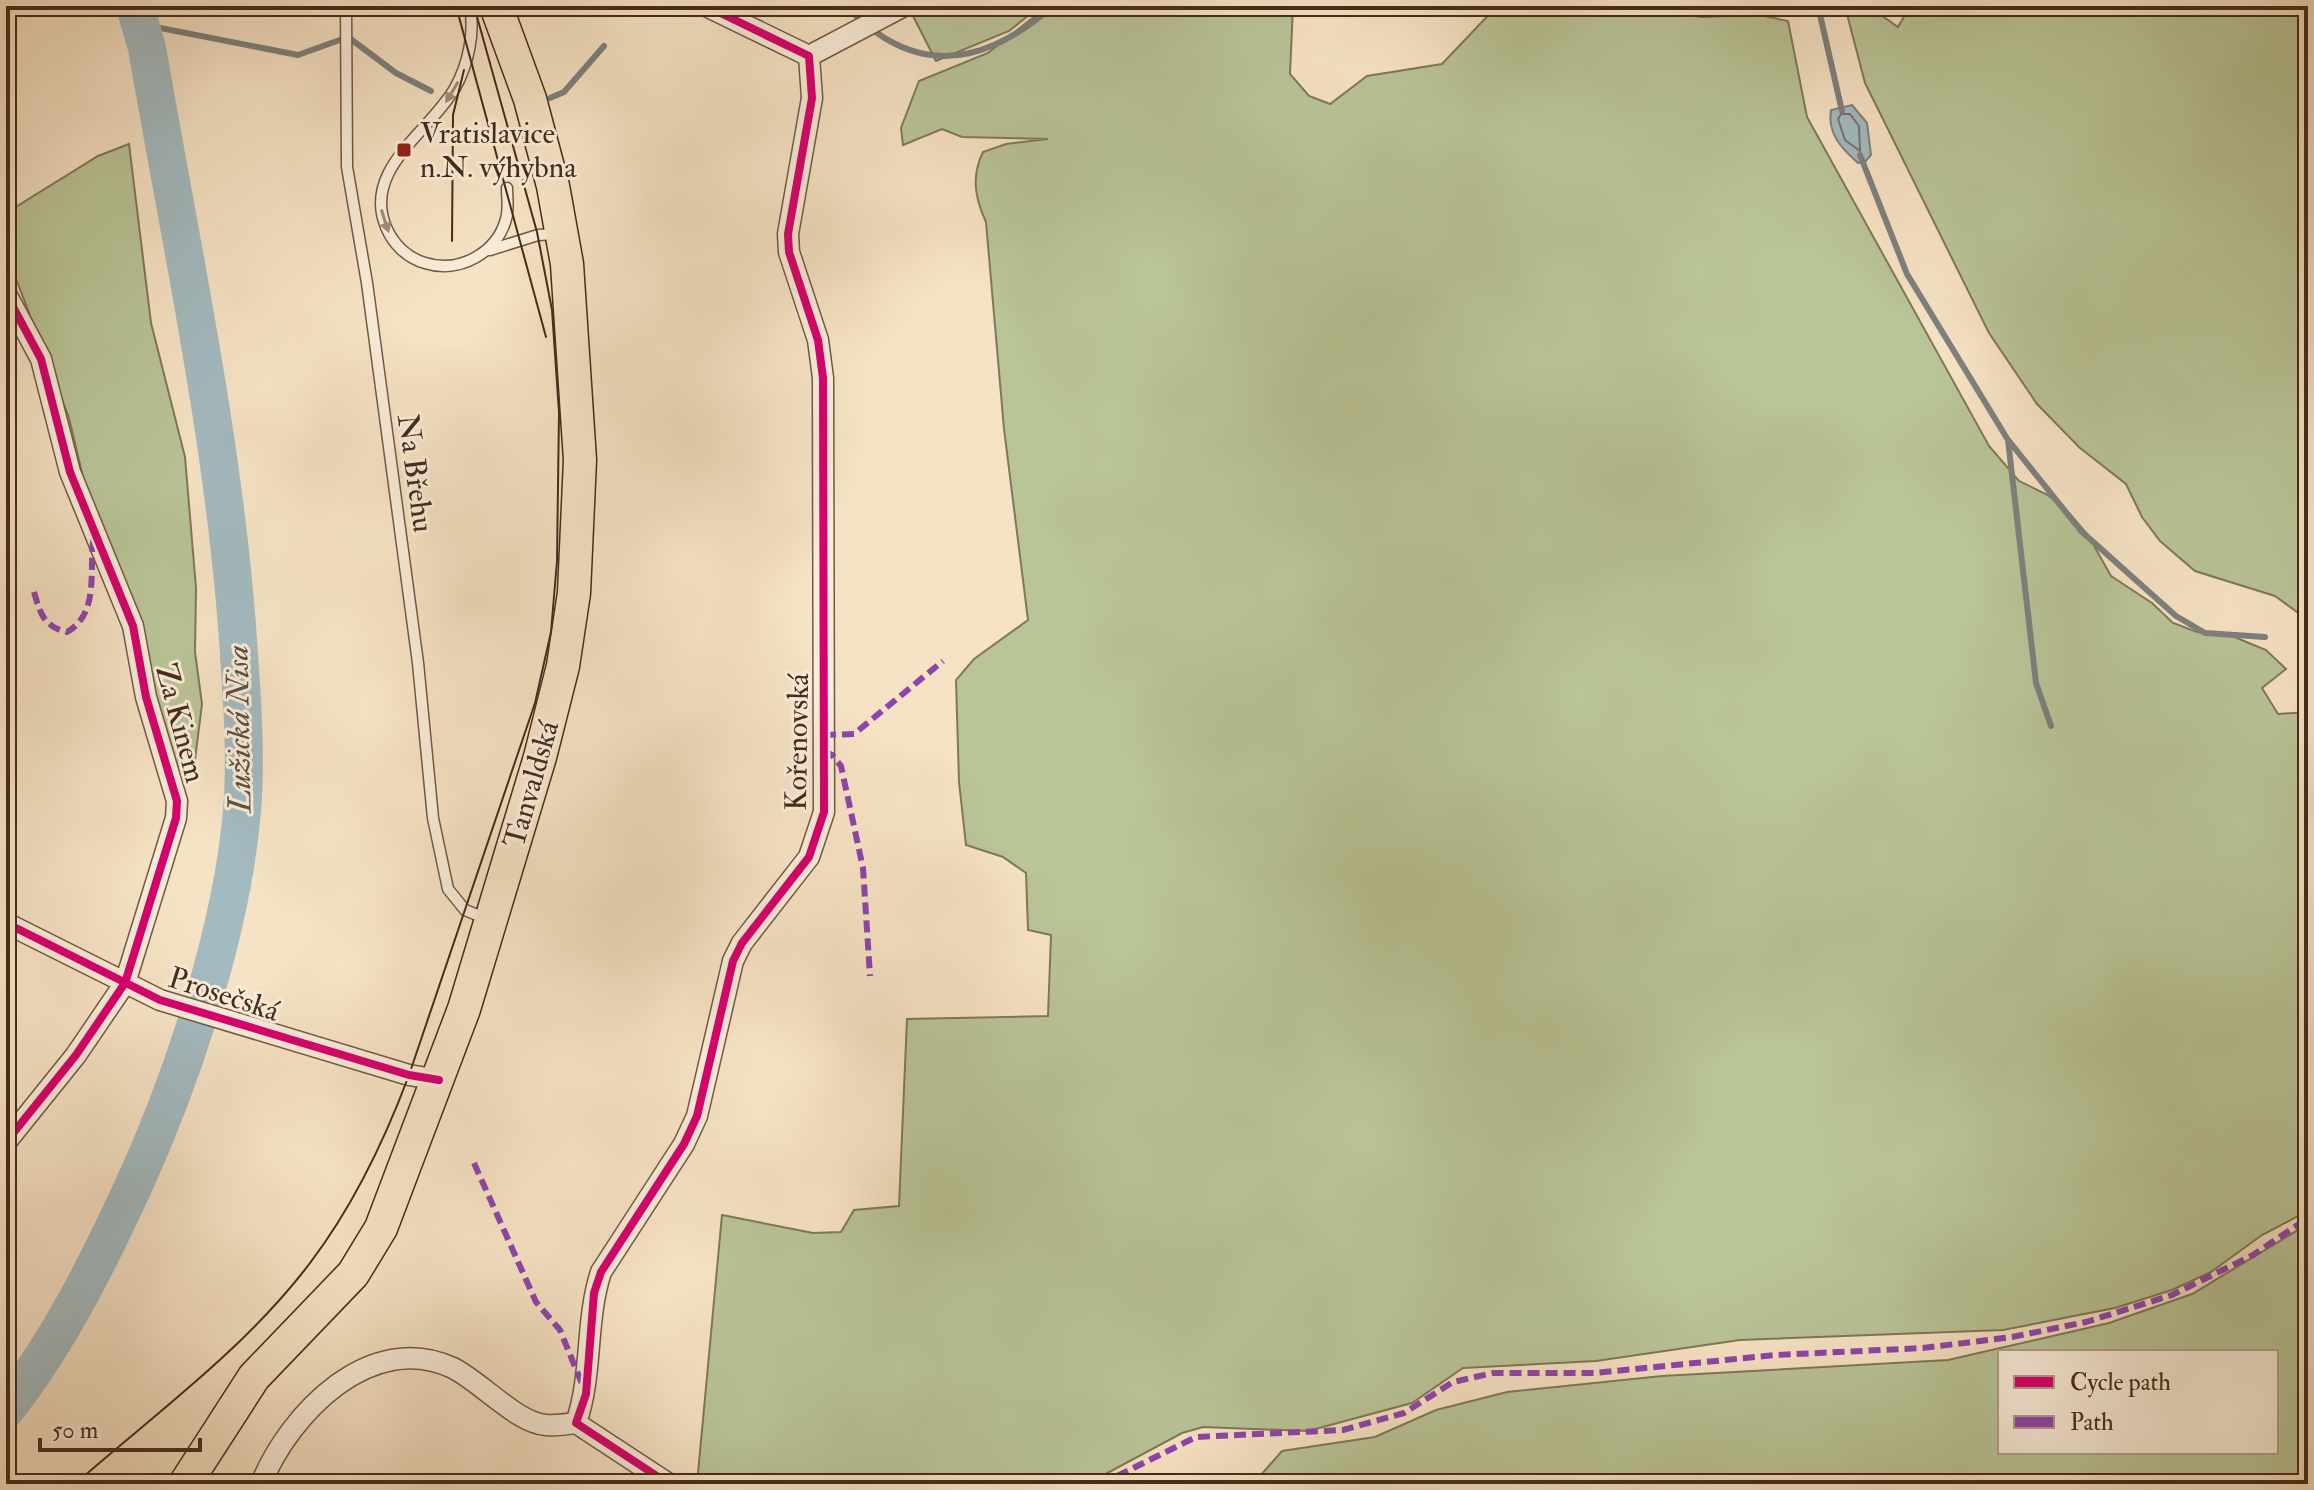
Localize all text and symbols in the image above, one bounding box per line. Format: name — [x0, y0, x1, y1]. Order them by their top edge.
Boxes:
one-way arrow — [445, 81, 459, 103]
place label: Vratislavice n.N. výhybna — [420, 115, 577, 186]
marker: Vratislavice n.N. výhybna — [395, 141, 413, 159]
one-way arrow — [379, 209, 392, 233]
street label: Na Břehu — [389, 412, 442, 535]
water label: Lužická Nisa — [218, 645, 260, 815]
street label: Za Kinem — [147, 660, 214, 787]
street label: Kořenovská — [778, 672, 817, 811]
street label: Tanvaldská — [496, 716, 567, 852]
street label: Prosečská — [164, 959, 285, 1030]
legend — [1998, 1350, 2278, 1454]
text: Cycle path — [2070, 1367, 2171, 1398]
scale bar — [40, 1402, 200, 1452]
text: Path — [2070, 1407, 2114, 1438]
text: 50 m — [52, 1415, 99, 1446]

